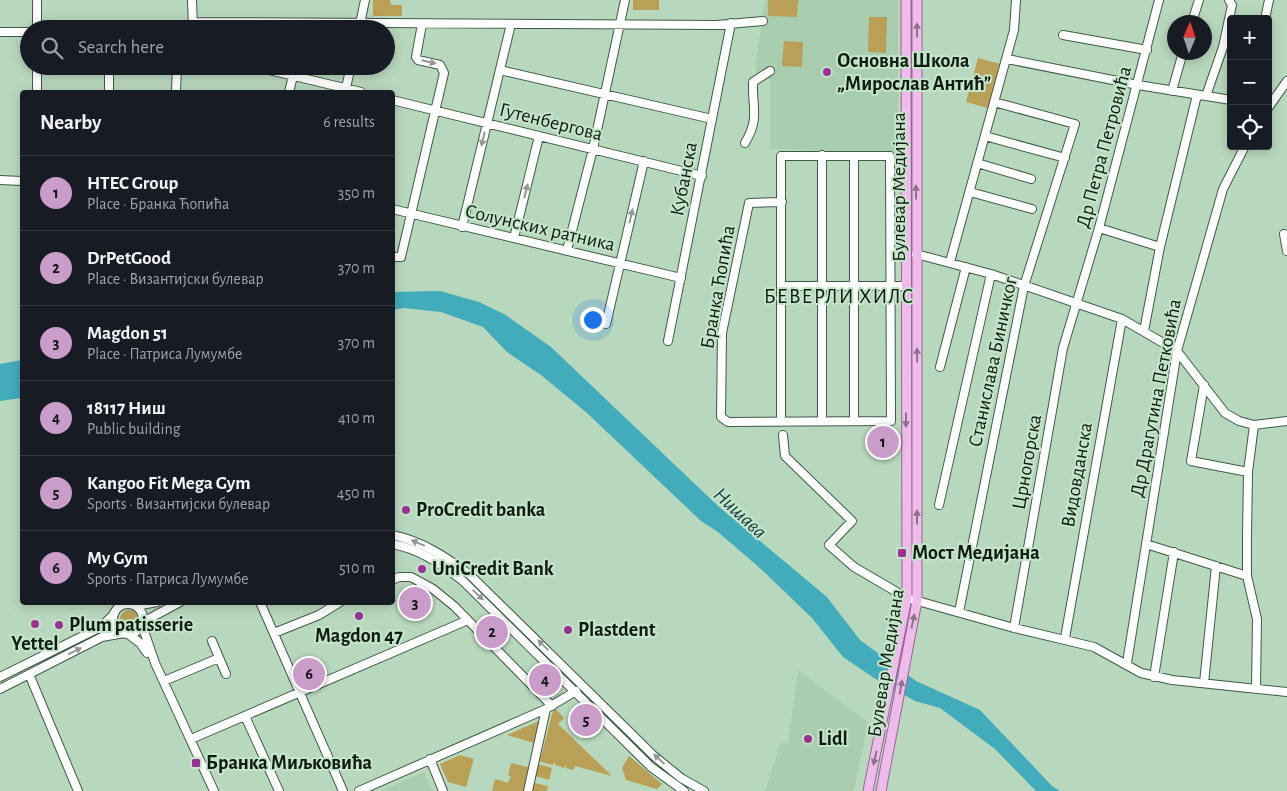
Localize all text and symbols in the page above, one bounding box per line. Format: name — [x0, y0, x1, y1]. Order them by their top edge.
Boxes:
north arrow — [1167, 15, 1212, 60]
map controls — [1227, 15, 1272, 150]
button: + — [1227, 15, 1272, 60]
search box — [20, 20, 395, 75]
one-way arrow — [913, 22, 921, 38]
icon: search — [38, 34, 66, 62]
text: Search here — [78, 38, 164, 57]
place label: Основна Школа „Мирослав Антић” — [837, 51, 991, 94]
one-way arrow — [421, 58, 437, 66]
button: − — [1227, 60, 1272, 105]
street label: Др Петра Петровића — [1073, 64, 1135, 230]
marker: Основна Школа „Мирослав Антић” — [821, 66, 833, 78]
street label: Гутенбергова — [497, 100, 605, 144]
button: locate — [1227, 105, 1272, 150]
text: Nearby — [40, 112, 101, 133]
street label: Булевар Медијана — [889, 112, 909, 262]
text: 6 results — [323, 114, 375, 130]
one-way arrow — [479, 132, 487, 147]
street label: Кубанска — [667, 140, 701, 218]
text: HTEC Group — [87, 174, 178, 193]
one-way arrow — [522, 184, 530, 199]
one-way arrow — [912, 184, 920, 200]
text: 1 — [53, 185, 59, 201]
text: 350 m — [338, 185, 375, 201]
text: Place · Бранка Ћопића — [87, 196, 229, 212]
street label: Солунских ратника — [463, 201, 617, 255]
one-way arrow — [627, 208, 635, 223]
street label: Бранка Ћопића — [697, 224, 739, 350]
text: DrPetGood — [87, 249, 171, 268]
text: 2 — [52, 260, 60, 276]
text: 370 m — [338, 260, 375, 276]
text: Place · Византијски булевар — [87, 271, 264, 287]
street label: Станислава Биничког — [965, 275, 1021, 449]
district label: БЕВЕРЛИ ХИЛС — [764, 286, 914, 307]
street label: Др Драгутина Петковића — [1127, 297, 1185, 499]
your location — [580, 307, 606, 333]
text: Magdon 51 — [87, 324, 168, 343]
text: 3 — [53, 335, 59, 351]
text: 370 m — [338, 335, 375, 351]
text: Place · Патриса Лумумбе — [87, 346, 242, 362]
one-way arrow — [913, 347, 921, 363]
text: 18117 Ниш — [87, 399, 166, 418]
text: 4 — [52, 410, 60, 426]
text: 410 m — [338, 410, 375, 426]
one-way arrow — [902, 412, 910, 428]
street label: Црногорска — [1009, 413, 1045, 511]
text: Public building — [87, 421, 181, 437]
street label: Видовданска — [1058, 421, 1096, 529]
pin: 1 — [867, 423, 899, 461]
text: Kangoo Fit Mega Gym — [87, 474, 251, 493]
water label: Нишава — [709, 483, 771, 543]
text: 5 — [53, 485, 59, 501]
text: 450 m — [337, 485, 375, 501]
text: Sports · Византијски булевар — [87, 496, 270, 512]
place label: ProCredit banka — [416, 500, 546, 520]
marker: ProCredit banka — [400, 504, 412, 516]
one-way arrow — [913, 509, 921, 525]
one-way arrow — [410, 539, 425, 547]
place label: Мост Медијана — [912, 543, 1040, 563]
marker: Мост Медијана — [896, 547, 908, 559]
text: My Gym — [87, 549, 148, 568]
place label: UniCredit Bank — [432, 559, 554, 579]
text: 6 — [52, 560, 60, 576]
text: 510 m — [339, 560, 375, 576]
marker: UniCredit Bank — [416, 563, 428, 575]
text: Sports · Патриса Лумумбе — [87, 571, 249, 587]
pin: 3 — [399, 584, 431, 622]
street label: Булевар Медијана — [864, 587, 908, 739]
one-way arrow — [472, 589, 484, 601]
marker: Magdon 47 — [353, 610, 365, 622]
pin: 2 — [476, 613, 508, 651]
one-way arrow — [909, 613, 917, 628]
place label: Plum patisserie — [69, 615, 193, 635]
marker: Yettel — [29, 618, 41, 630]
marker: Plum patisserie — [53, 619, 65, 631]
place label: Plastdent — [578, 620, 656, 640]
marker: Plastdent — [562, 624, 574, 636]
place label: Magdon 47 — [315, 626, 403, 646]
place label: Yettel — [11, 634, 59, 654]
one-way arrow — [537, 639, 549, 651]
one-way arrow — [68, 647, 82, 655]
pin: 6 — [293, 655, 325, 693]
pin: 4 — [529, 661, 561, 699]
one-way arrow — [897, 679, 905, 695]
pin: 5 — [570, 701, 602, 739]
place label: Lidl — [818, 729, 848, 749]
marker: Lidl — [802, 733, 814, 745]
one-way arrow — [871, 751, 879, 766]
place label: Бранка Миљковића — [206, 753, 373, 773]
one-way arrow — [653, 753, 665, 765]
marker: Бранка Миљковића — [190, 757, 202, 769]

